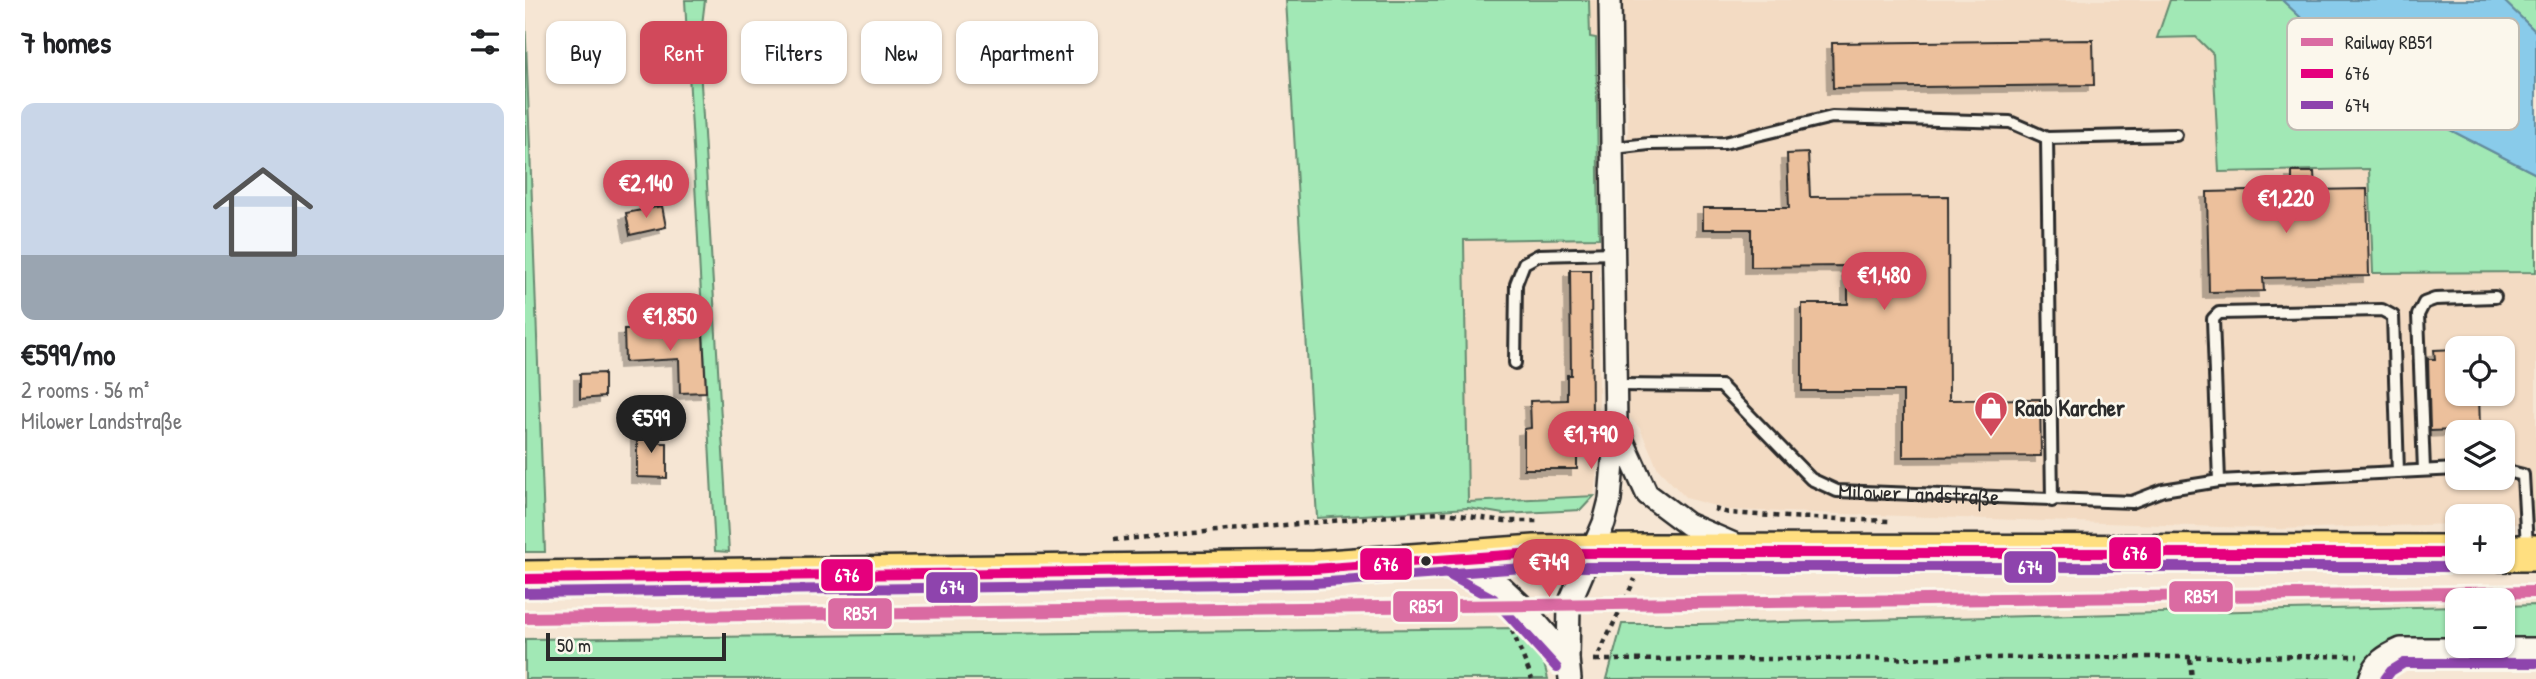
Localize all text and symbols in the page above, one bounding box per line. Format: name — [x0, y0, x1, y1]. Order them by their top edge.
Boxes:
legend — [2287, 18, 2519, 130]
chip: Buy — [546, 21, 626, 84]
chip: Rent — [640, 21, 727, 84]
chip: Filters — [741, 21, 847, 84]
chip: New — [861, 21, 942, 84]
chip: Apartment — [956, 21, 1098, 84]
text: 7 homes — [21, 22, 111, 62]
icon: filters — [466, 23, 504, 61]
text: Railway RB51 — [2345, 29, 2432, 55]
text: 676 — [2345, 60, 2370, 86]
text: 674 — [2345, 92, 2369, 118]
icon: home — [200, 149, 326, 275]
pin: €2,140 — [589, 160, 703, 220]
text: €2,140 — [619, 167, 673, 198]
pin: €1,220 — [2229, 176, 2343, 235]
text: €1,220 — [2258, 182, 2314, 213]
pin: €1,480 — [1827, 252, 1941, 312]
text: €1,480 — [1858, 259, 1910, 290]
pin: €1,850 — [613, 294, 727, 353]
text: €1,850 — [643, 300, 697, 331]
text: €599/mo — [21, 334, 115, 374]
map controls — [2445, 336, 2515, 658]
button: locate — [2445, 336, 2515, 406]
text: 2 rooms · 56 m² — [21, 374, 149, 405]
shop icon: Raab Karcher — [1972, 389, 2010, 438]
place label: Raab Karcher — [2015, 392, 2125, 423]
pin: €599 — [610, 396, 692, 455]
text: €599 — [632, 402, 670, 433]
text: Milower Landstraße — [21, 405, 182, 436]
pin: €1,790 — [1534, 412, 1648, 471]
text: €1,790 — [1564, 418, 1618, 449]
button: layers — [2445, 420, 2515, 490]
street label: Milower Landstraße — [1838, 475, 2000, 512]
button: + — [2445, 504, 2515, 574]
line badge: 676 — [2108, 536, 2162, 570]
pin: €749 — [1508, 540, 1590, 599]
text: 676 — [2123, 540, 2148, 566]
text: €749 — [1529, 546, 1569, 577]
line badge: 676 — [1359, 547, 1413, 581]
line badge: 674 — [2003, 550, 2057, 584]
text: 676 — [1374, 551, 1399, 577]
unlabelled marker — [1419, 554, 1433, 568]
text: 674 — [2018, 554, 2042, 580]
line badge: 676 — [820, 558, 874, 592]
text: 676 — [835, 562, 860, 588]
line badge: 674 — [925, 571, 979, 604]
text: 674 — [940, 574, 964, 600]
line badge: RB51 — [2168, 580, 2234, 613]
text: RB51 — [2184, 583, 2218, 609]
button: − — [2445, 588, 2515, 658]
line badge: RB51 — [1392, 590, 1459, 623]
text: RB51 — [1409, 593, 1443, 619]
line badge: RB51 — [827, 597, 893, 630]
text: RB51 — [843, 600, 877, 626]
scale bar — [546, 630, 726, 662]
text: 50 m — [557, 632, 591, 658]

